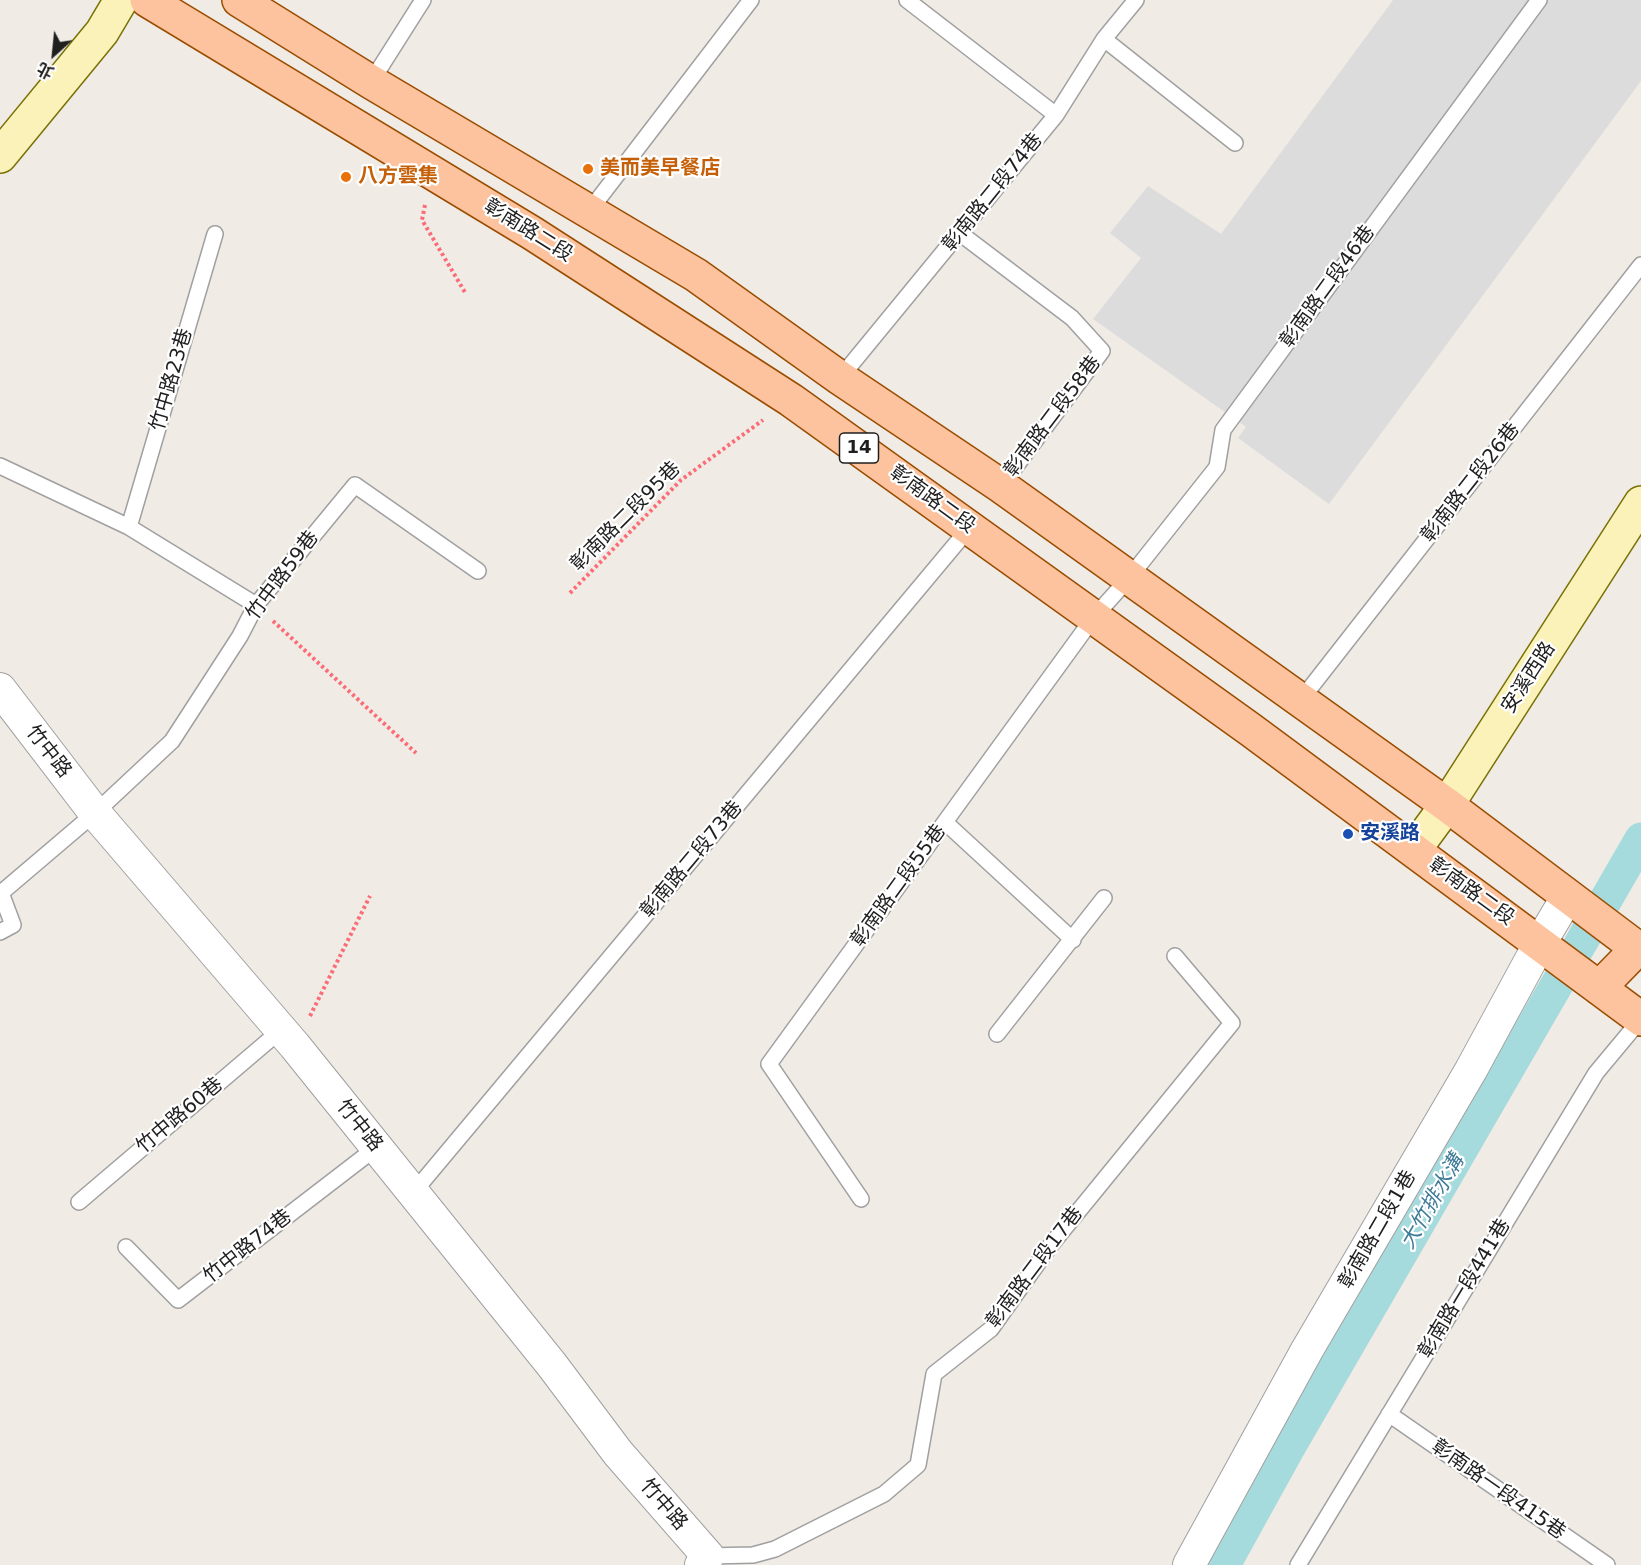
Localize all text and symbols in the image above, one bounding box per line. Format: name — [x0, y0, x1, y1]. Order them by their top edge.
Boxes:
north arrow — [24, 24, 84, 84]
text: 北 — [34, 58, 57, 83]
street label: 彰南路二段74巷 — [938, 129, 1048, 257]
place label: 美而美早餐店 — [600, 157, 720, 181]
marker: 美而美早餐店 — [581, 162, 595, 176]
place label: 八方雲集 — [358, 165, 438, 189]
marker: 八方雲集 — [339, 170, 353, 184]
street label: 彰南路二段 — [479, 194, 577, 268]
street label: 彰南路二段46巷 — [1276, 221, 1380, 353]
street label: 竹中路23巷 — [146, 326, 198, 434]
street label: 彰南路二段58巷 — [1000, 352, 1106, 482]
street label: 彰南路二段26巷 — [1417, 418, 1525, 548]
road number: 14 — [840, 433, 878, 463]
street label: 彰南路二段95巷 — [566, 457, 686, 577]
street label: 彰南路二段 — [884, 461, 980, 539]
street label: 竹中路59巷 — [242, 527, 324, 625]
street label: 安溪西路 — [1497, 638, 1561, 718]
street label: 竹中路 — [20, 721, 76, 783]
street label: 彰南路二段73巷 — [636, 797, 748, 923]
street label: 彰南路二段55巷 — [847, 820, 951, 952]
place label: 安溪路 — [1360, 822, 1420, 846]
marker: 安溪路 — [1341, 827, 1355, 841]
street label: 彰南路二段 — [1423, 853, 1519, 931]
street label: 竹中路60巷 — [132, 1073, 228, 1159]
street label: 竹中路 — [331, 1095, 387, 1157]
water label: 大竹排水溝 — [1396, 1150, 1470, 1254]
street label: 彰南路二段1巷 — [1334, 1167, 1422, 1293]
street label: 彰南路二段17巷 — [982, 1203, 1088, 1333]
street label: 竹中路74巷 — [199, 1205, 297, 1289]
street label: 彰南路一段441巷 — [1414, 1215, 1516, 1363]
street label: 彰南路一段415巷 — [1426, 1435, 1570, 1545]
street label: 竹中路 — [634, 1474, 692, 1536]

